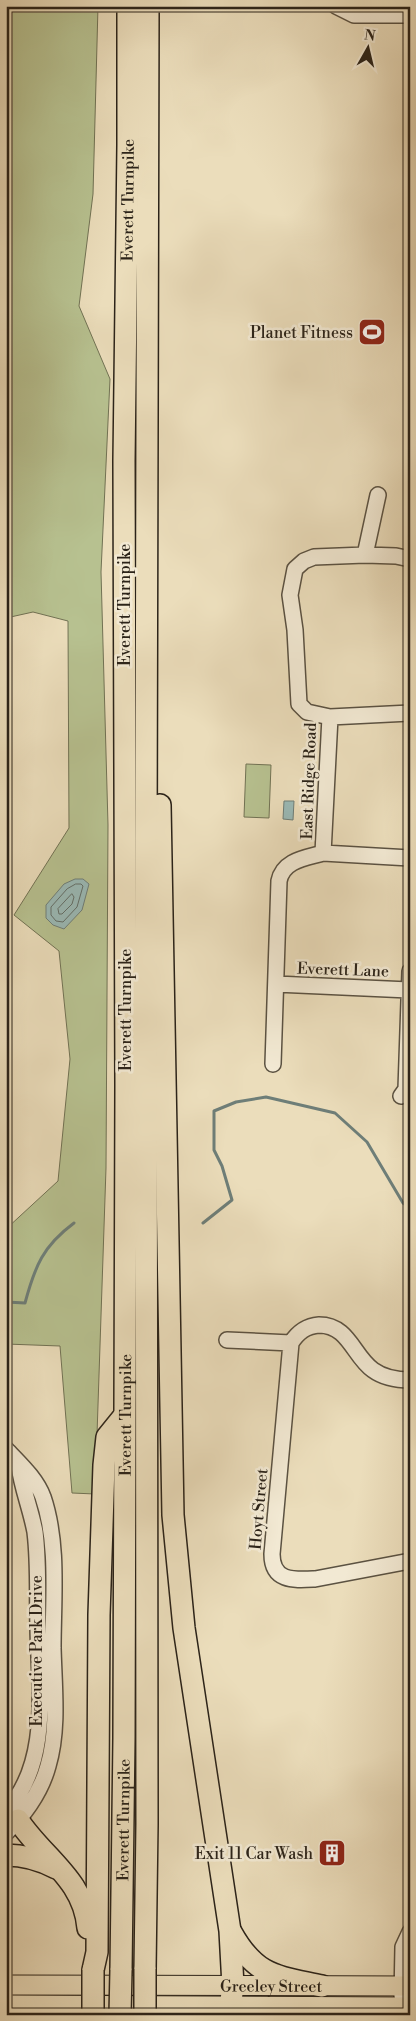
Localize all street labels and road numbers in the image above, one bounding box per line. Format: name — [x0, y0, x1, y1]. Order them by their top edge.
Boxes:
street label: Everett Turnpike — [118, 139, 139, 261]
street label: Everett Turnpike — [115, 544, 135, 666]
street label: East Ridge Road — [297, 722, 321, 840]
street label: Everett Turnpike — [116, 949, 136, 1071]
street label: Everett Lane — [297, 958, 389, 982]
street label: Everett Turnpike — [116, 1354, 136, 1476]
street label: Hoyt Street — [245, 1467, 273, 1551]
street label: Executive Park Drive — [27, 1575, 47, 1727]
street label: Everett Turnpike — [113, 1759, 135, 1881]
street label: Greeley Street — [220, 1977, 322, 1997]

